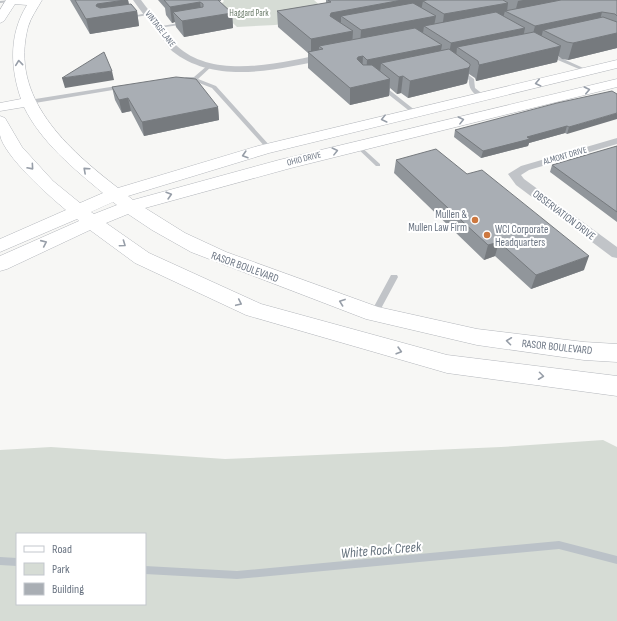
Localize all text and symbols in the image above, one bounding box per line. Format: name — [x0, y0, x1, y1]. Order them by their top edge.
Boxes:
park label: Haggard Park — [229, 8, 269, 19]
street label: VINTAGE LANE — [143, 9, 178, 49]
one-way arrow — [15, 60, 24, 66]
one-way arrow — [535, 78, 542, 87]
one-way arrow — [584, 86, 591, 94]
one-way arrow — [381, 115, 388, 123]
one-way arrow — [458, 117, 464, 125]
street label: ALMONT DRIVE — [541, 144, 588, 168]
one-way arrow — [332, 148, 338, 156]
street label: OHIO DRIVE — [286, 149, 323, 169]
one-way arrow — [242, 150, 249, 159]
one-way arrow — [27, 162, 34, 170]
one-way arrow — [84, 167, 91, 174]
street label: OBSERVATION DRIVE — [530, 187, 598, 243]
one-way arrow — [165, 191, 172, 200]
place label: Mullen & Mullen Law Firm — [408, 208, 467, 234]
marker: Mullen & Mullen Law Firm — [470, 215, 480, 225]
place label: WCI Corporate Headquarters — [495, 223, 548, 249]
marker: WCI Corporate Headquarters — [482, 230, 492, 240]
one-way arrow — [119, 239, 126, 246]
one-way arrow — [40, 240, 48, 248]
street label: RASOR BOULEVARD — [209, 249, 281, 285]
one-way arrow — [235, 298, 242, 306]
one-way arrow — [338, 298, 345, 307]
one-way arrow — [506, 337, 512, 346]
street label: RASOR BOULEVARD — [521, 337, 593, 357]
one-way arrow — [396, 346, 403, 355]
one-way arrow — [538, 372, 544, 381]
legend — [16, 533, 146, 605]
water label: White Rock Creek — [340, 538, 423, 562]
text: Road — [52, 542, 72, 557]
text: Park — [52, 562, 70, 577]
text: Building — [52, 582, 84, 597]

